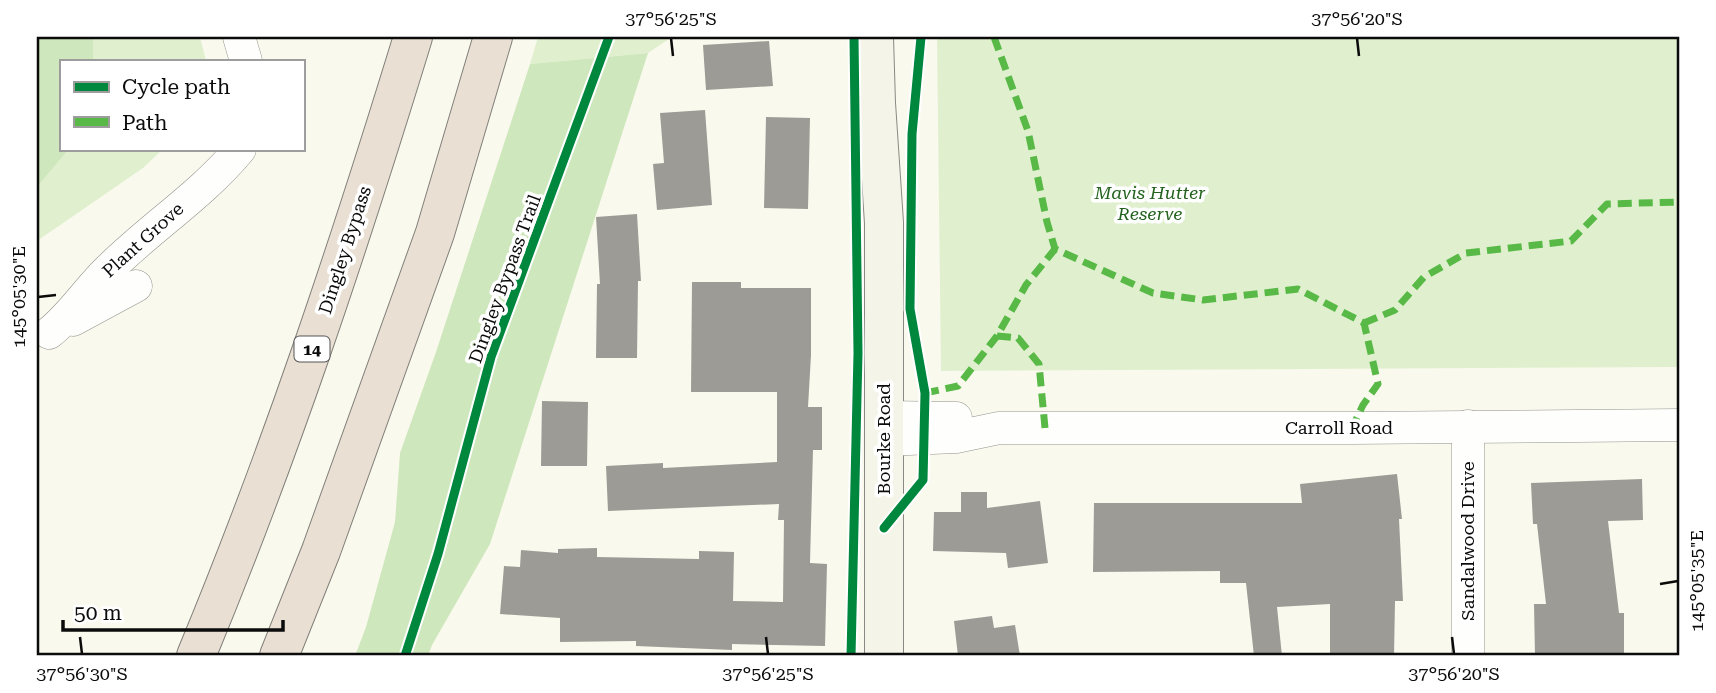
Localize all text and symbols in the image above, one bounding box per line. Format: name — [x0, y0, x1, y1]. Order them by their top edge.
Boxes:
text: 37°56'25"S — [625, 8, 717, 29]
text: 37°56'20"S — [1311, 8, 1403, 29]
legend — [60, 60, 304, 150]
text: Cycle path — [122, 75, 231, 99]
text: Path — [122, 111, 168, 135]
park label: Mavis Hutter Reserve — [1093, 182, 1206, 224]
street label: Dingley Bypass — [314, 183, 375, 316]
street label: Dingley Bypass Trail — [464, 191, 545, 366]
street label: Plant Grove — [98, 198, 188, 281]
text: 145°05'30"E — [8, 246, 29, 348]
road number: 14 — [294, 336, 330, 362]
street label: Bourke Road — [873, 383, 894, 495]
street label: Carroll Road — [1285, 417, 1394, 438]
street label: Sandalwood Drive — [1457, 461, 1478, 621]
text: 145°05'35"E — [1686, 530, 1707, 632]
scale bar — [63, 588, 284, 632]
text: 50 m — [74, 601, 122, 625]
text: 37°56'30"S — [36, 663, 128, 684]
text: 37°56'25"S — [722, 663, 814, 684]
text: 37°56'20"S — [1408, 663, 1500, 684]

